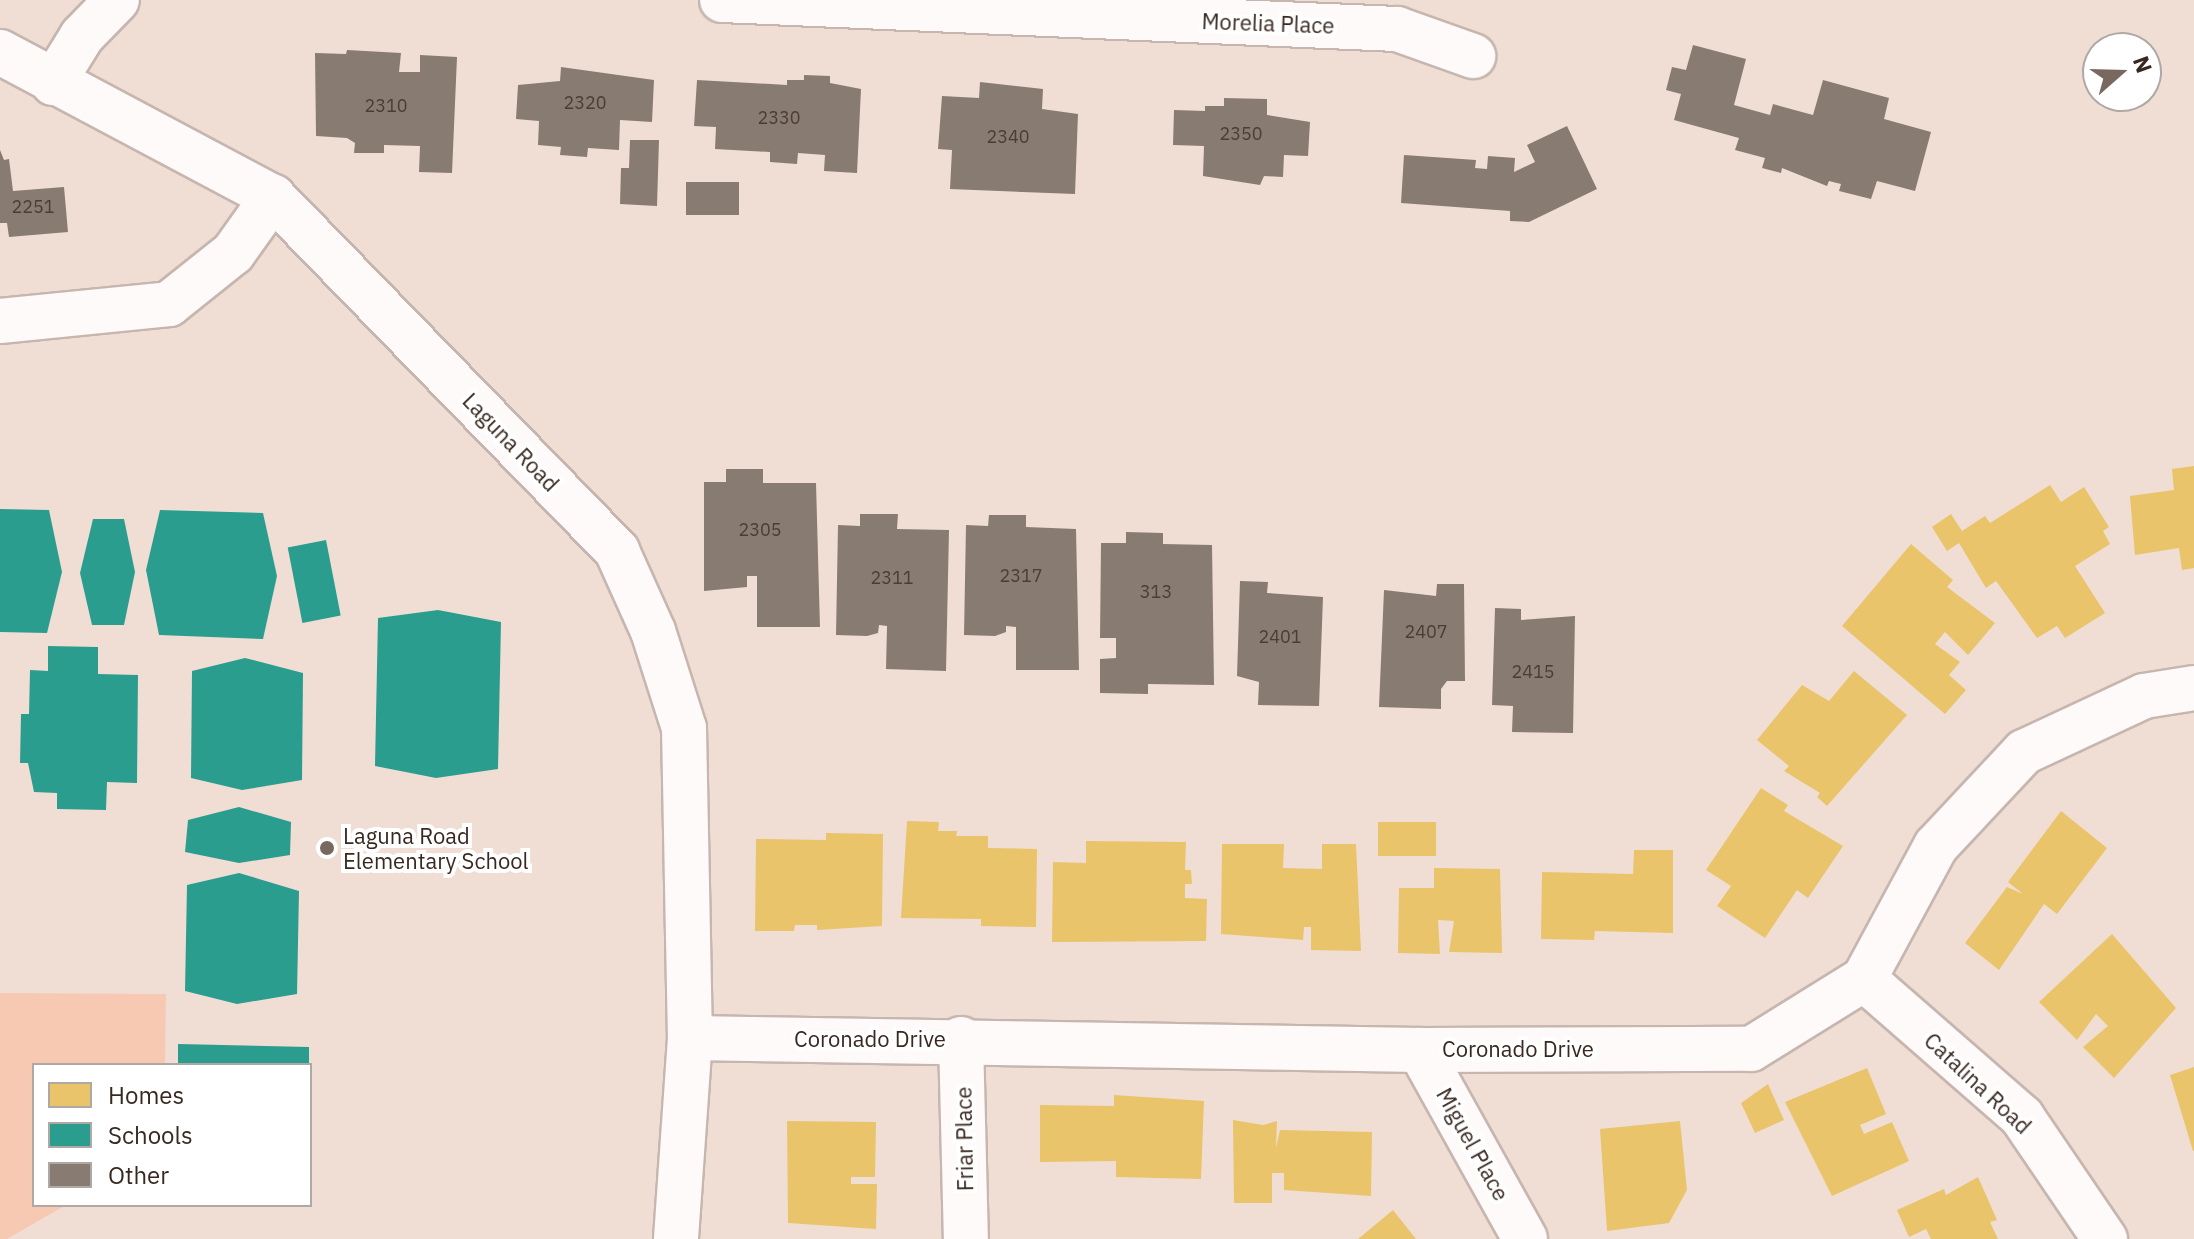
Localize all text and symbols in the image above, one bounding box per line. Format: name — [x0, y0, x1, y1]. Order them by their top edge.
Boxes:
street label: Morelia Place — [1201, 7, 1335, 39]
north arrow — [2082, 32, 2162, 112]
text: N — [2127, 52, 2159, 77]
house number: 2320 — [563, 92, 607, 114]
house number: 2310 — [364, 95, 408, 117]
house number: 2330 — [757, 107, 801, 129]
house number: 2350 — [1219, 123, 1263, 145]
house number: 2340 — [986, 126, 1030, 148]
house number: 2251 — [11, 196, 55, 218]
street label: Laguna Road — [457, 387, 565, 497]
house number: 2305 — [738, 519, 782, 541]
house number: 2317 — [999, 565, 1043, 587]
house number: 2311 — [870, 567, 914, 589]
house number: 313 — [1140, 581, 1172, 603]
house number: 2407 — [1404, 621, 1448, 643]
house number: 2401 — [1258, 626, 1302, 648]
house number: 2415 — [1511, 661, 1555, 683]
place label: Laguna Road Elementary School — [343, 822, 529, 874]
marker: Laguna Road Elementary School — [318, 839, 336, 857]
street label: Coronado Drive — [794, 1026, 946, 1052]
street label: Catalina Road — [1919, 1027, 2037, 1139]
street label: Coronado Drive — [1442, 1036, 1594, 1062]
legend — [32, 1063, 312, 1207]
text: Homes — [108, 1079, 184, 1111]
street label: Miguel Place — [1431, 1083, 1515, 1205]
street label: Friar Place — [950, 1087, 978, 1191]
text: Schools — [108, 1119, 193, 1151]
text: Other — [108, 1159, 169, 1191]

